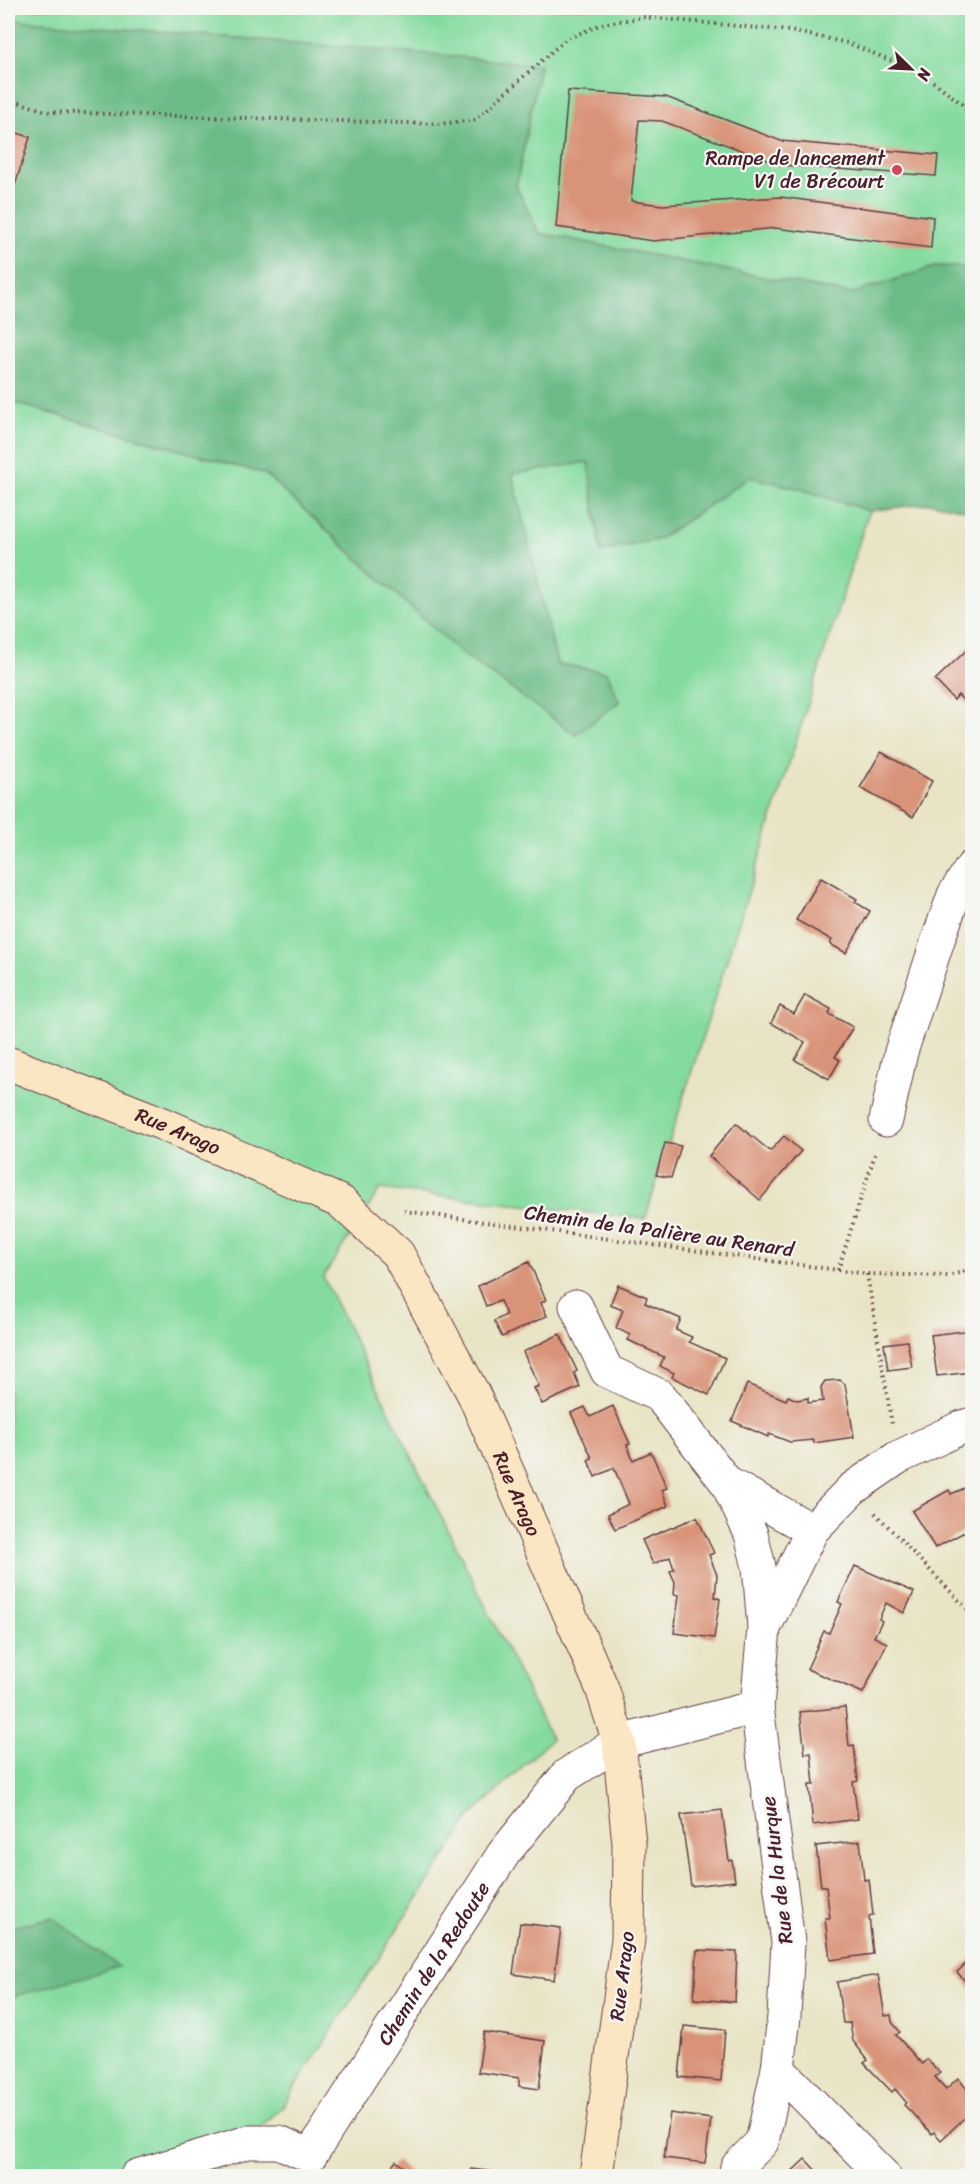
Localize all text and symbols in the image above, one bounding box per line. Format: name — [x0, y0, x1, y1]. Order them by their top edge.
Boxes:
north arrow — [881, 39, 941, 99]
text: N — [908, 63, 940, 87]
place label: Rampe de lancement V1 de Brécourt — [705, 141, 886, 199]
marker: Rampe de lancement V1 de Brécourt — [890, 163, 904, 177]
street label: Rue Arago — [130, 1097, 226, 1165]
street label: Chemin de la Palière au Renard — [522, 1195, 797, 1267]
street label: Rue Arago — [483, 1445, 551, 1542]
street label: Rue de la Hurque — [751, 1794, 803, 1946]
street label: Chemin de la Redoute — [368, 1874, 499, 2052]
street label: Rue Arago — [599, 1929, 645, 2023]

